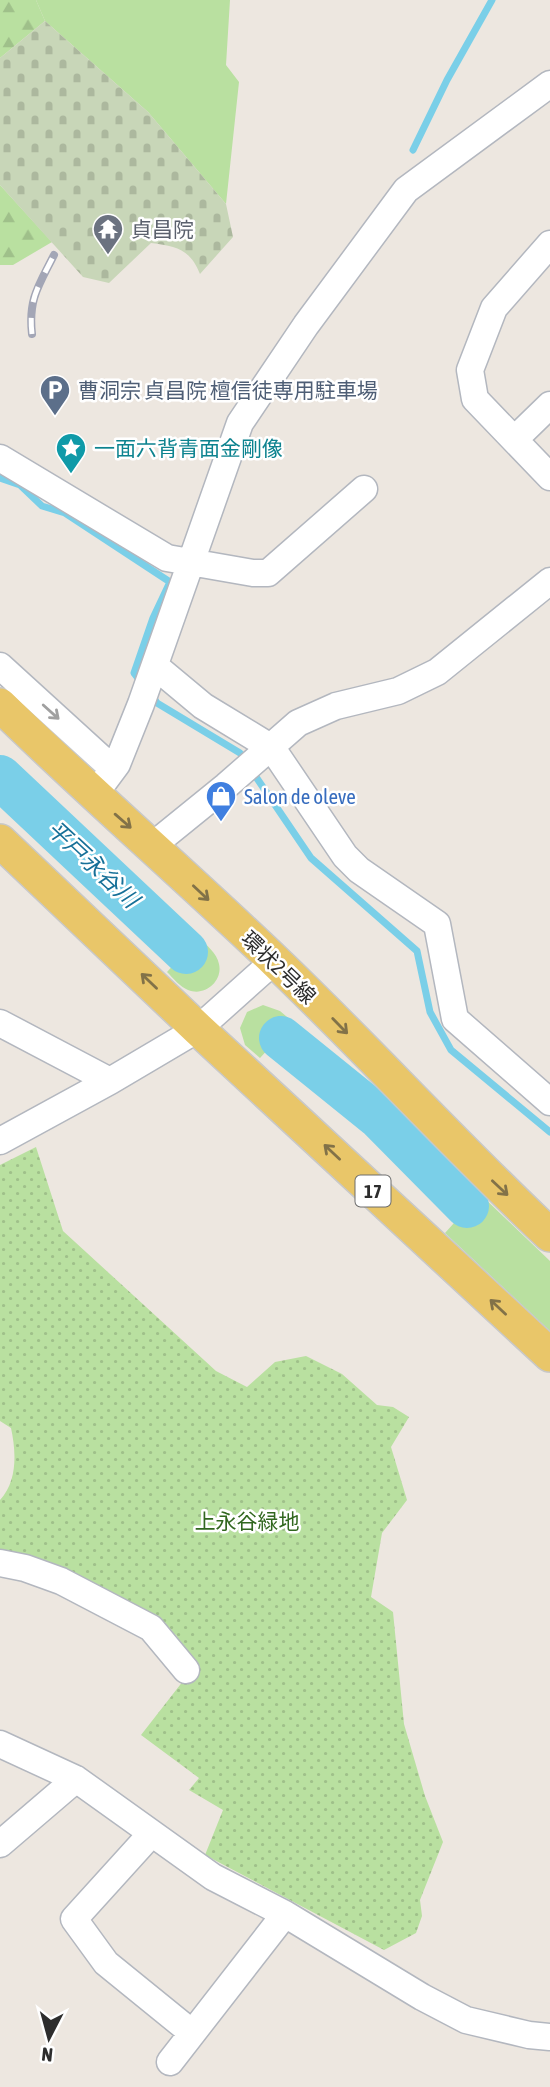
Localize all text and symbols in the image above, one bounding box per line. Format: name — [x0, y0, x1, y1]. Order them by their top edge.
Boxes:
temple icon: 貞昌院 — [91, 212, 125, 256]
place label: 貞昌院 — [131, 217, 194, 241]
parking icon: 曹洞宗 貞昌院 檀信徒専用駐車場 — [38, 373, 72, 417]
place label: 曹洞宗 貞昌院 檀信徒専用駐車場 — [78, 378, 378, 402]
place icon: 一面六背青面金剛像 — [54, 431, 88, 475]
place label: 一面六背青面金剛像 — [94, 436, 283, 460]
one-way arrow — [42, 704, 60, 720]
shop icon: Salon de oleve — [204, 779, 238, 823]
place label: Salon de oleve — [244, 784, 356, 808]
one-way arrow — [113, 813, 131, 829]
water label: 平戸永谷川 — [42, 815, 146, 915]
one-way arrow — [192, 885, 209, 902]
street label: 環状2号線 — [237, 926, 321, 1008]
one-way arrow — [141, 973, 158, 990]
one-way arrow — [332, 1017, 349, 1034]
one-way arrow — [323, 1144, 341, 1160]
road number: 17 — [356, 1176, 390, 1206]
one-way arrow — [491, 1180, 508, 1197]
one-way arrow — [489, 1299, 507, 1315]
park label: 上永谷緑地 — [195, 1509, 300, 1533]
north arrow — [14, 2003, 84, 2073]
text: N — [40, 2043, 54, 2066]

